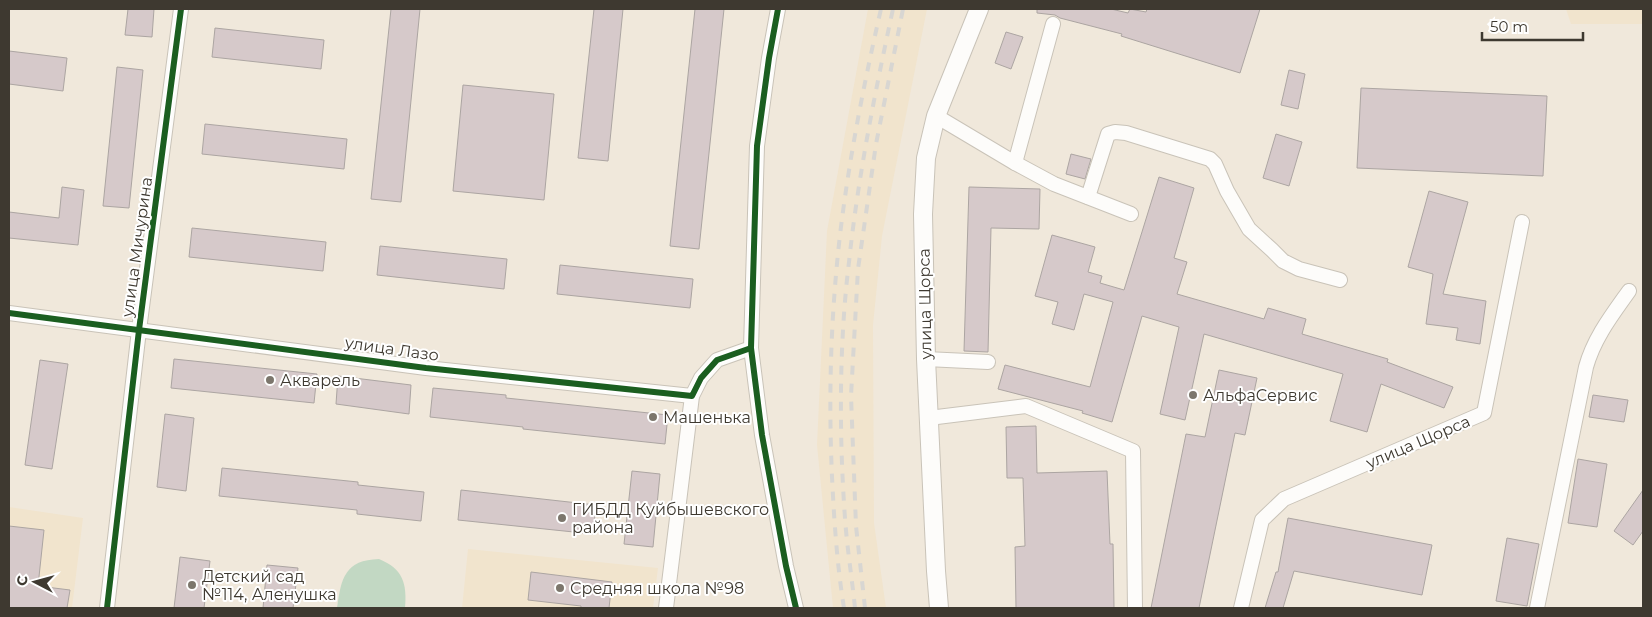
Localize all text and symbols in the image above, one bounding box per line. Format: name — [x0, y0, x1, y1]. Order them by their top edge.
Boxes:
scale bar — [1482, 10, 1583, 42]
text: 50 m — [1490, 17, 1528, 36]
street label: улица Мичурина — [118, 176, 156, 319]
street label: улица Щорса — [915, 248, 935, 361]
street label: улица Лазо — [343, 333, 440, 365]
place label: Акварель — [280, 371, 360, 390]
marker: Акварель — [264, 374, 276, 386]
place label: АльфаСервис — [1203, 386, 1318, 405]
marker: АльфаСервис — [1187, 389, 1199, 401]
place label: Машенька — [663, 408, 751, 427]
marker: Машенька — [647, 411, 659, 423]
street label: улица Щорса — [1362, 412, 1473, 473]
place label: ГИБДД Куйбышевского района — [572, 500, 769, 537]
marker: ГИБДД Куйбышевского района — [556, 512, 568, 524]
north arrow — [10, 557, 60, 607]
place label: Детский сад №114, Аленушка — [202, 567, 337, 604]
text: С — [13, 575, 32, 587]
marker: Детский сад №114, Аленушка — [186, 579, 198, 591]
place label: Средняя школа №98 — [570, 579, 744, 598]
marker: Средняя школа №98 — [554, 582, 566, 594]

